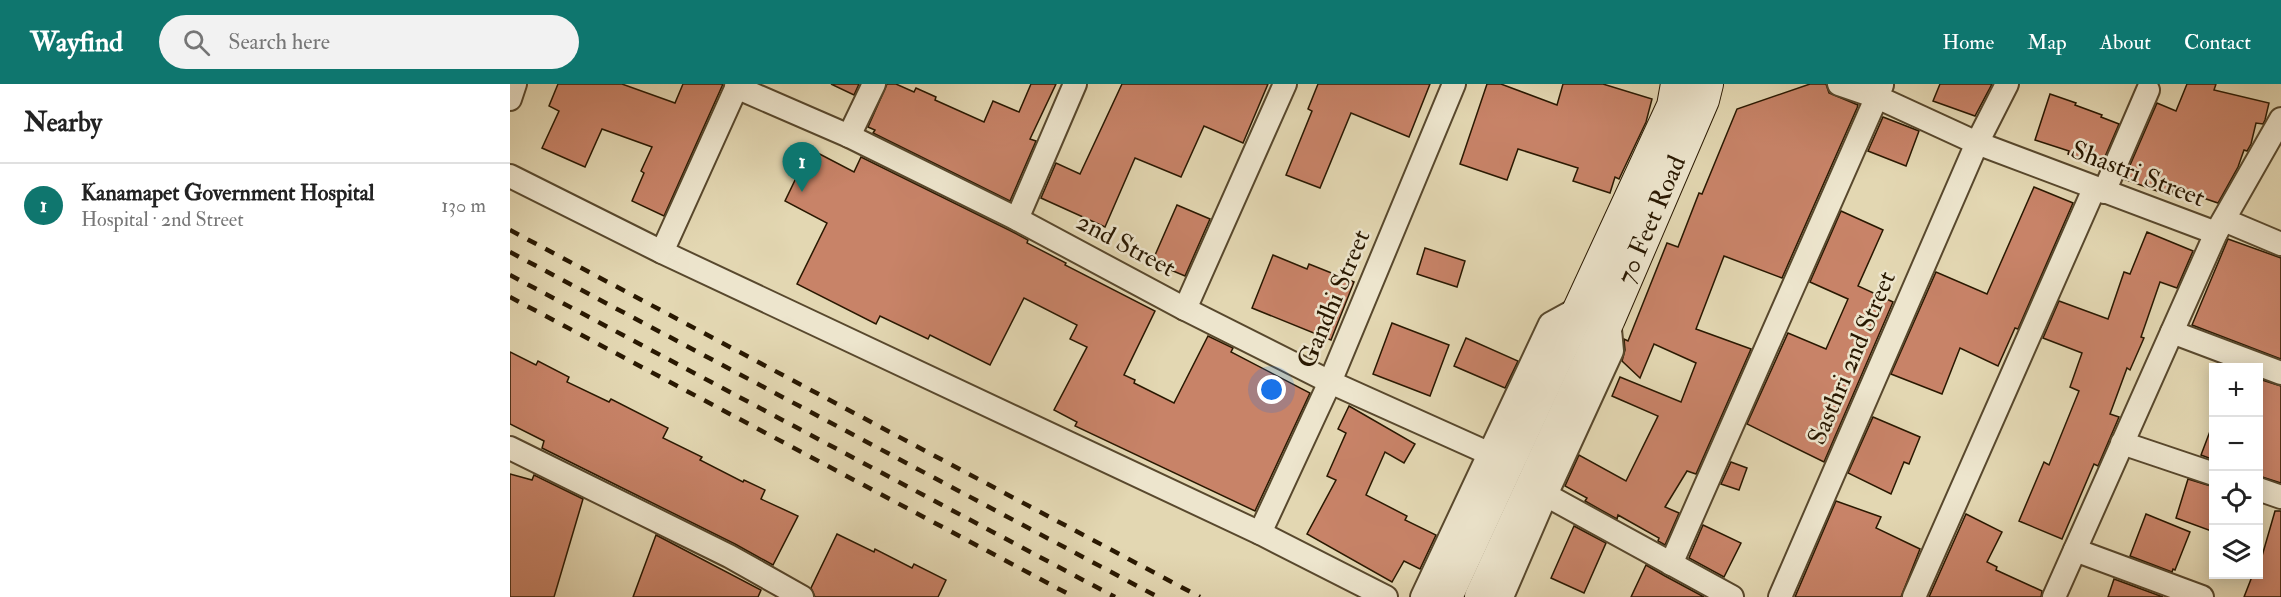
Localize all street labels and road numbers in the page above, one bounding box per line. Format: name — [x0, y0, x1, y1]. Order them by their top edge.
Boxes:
street label: Shastri Street — [2067, 134, 2209, 214]
street label: 70 Feet Road — [1610, 151, 1693, 289]
street label: 2nd Street — [1071, 206, 1181, 284]
street label: Gandhi Street — [1290, 225, 1378, 373]
street label: Sasthri 2nd Street — [1801, 266, 1903, 450]

